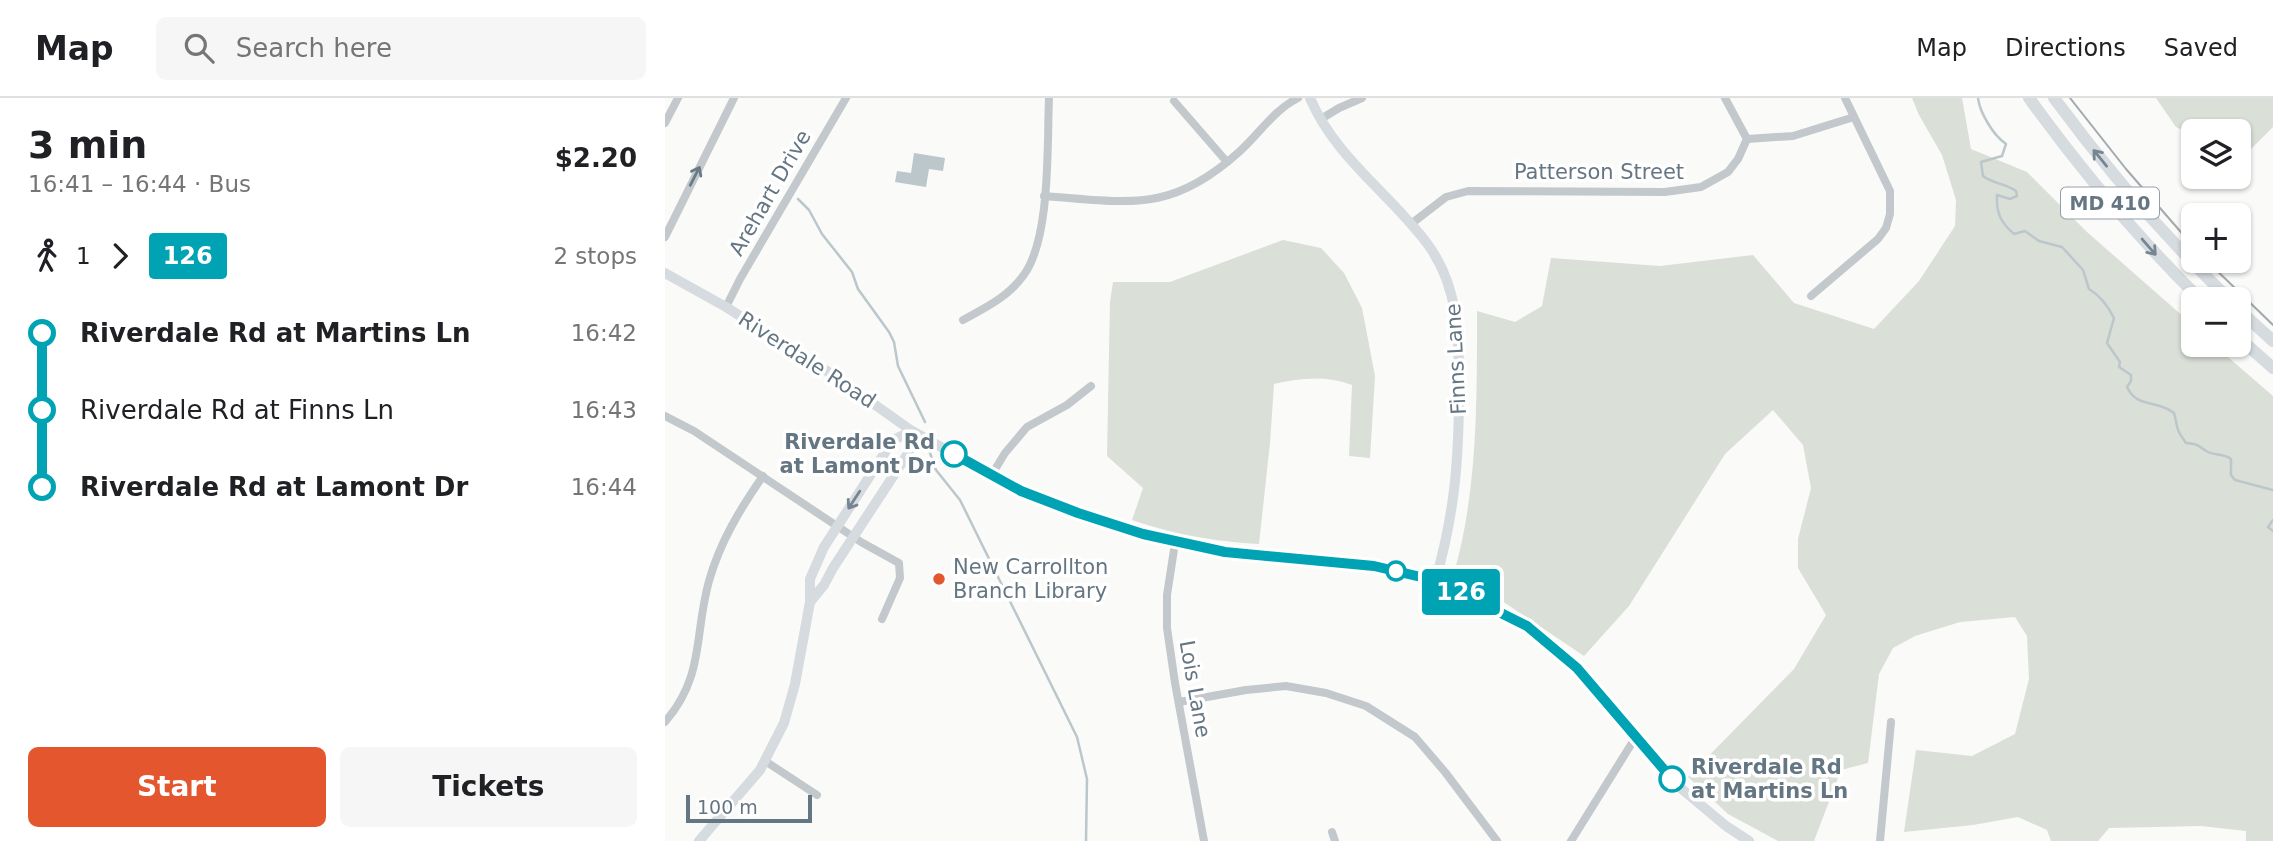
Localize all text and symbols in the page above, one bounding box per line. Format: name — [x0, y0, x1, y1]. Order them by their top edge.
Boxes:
search box — [156, 17, 646, 80]
text: Map — [35, 29, 114, 68]
icon: search — [180, 29, 218, 67]
text: Search here — [236, 33, 392, 63]
text: Map — [1916, 34, 1967, 62]
text: Directions — [2005, 34, 2126, 62]
text: Saved — [2164, 34, 2238, 62]
map controls — [2181, 119, 2251, 357]
button: layers — [2181, 119, 2251, 189]
text: 3 min — [28, 123, 147, 167]
street label: Arehart Drive — [724, 126, 816, 260]
text: $2.20 — [555, 143, 637, 173]
one-way arrow — [2092, 150, 2108, 168]
street label: Patterson Street — [1514, 160, 1684, 184]
one-way arrow — [689, 166, 703, 187]
text: 16:41 – 16:44 · Bus — [28, 171, 251, 197]
road number: MD 410 — [2061, 188, 2159, 218]
button: + — [2181, 203, 2251, 273]
icon: walk — [28, 237, 66, 275]
icon: forward — [101, 237, 139, 275]
one-way arrow — [2141, 237, 2157, 255]
text: 126 — [163, 242, 213, 270]
text: 1 — [76, 243, 91, 269]
text: 2 stops — [553, 243, 637, 269]
button: − — [2181, 287, 2251, 357]
street label: Finns Lane — [1441, 303, 1471, 415]
street label: Riverdale Road — [734, 307, 880, 413]
text: Riverdale Rd at Martins Ln — [80, 318, 471, 348]
text: 16:42 — [571, 320, 637, 346]
text: Riverdale Rd at Finns Ln — [80, 395, 394, 425]
text: 16:43 — [571, 397, 637, 423]
place label: Riverdale Rd at Lamont Dr — [780, 430, 936, 478]
marker: Riverdale Rd at Lamont Dr — [941, 441, 967, 467]
text: Riverdale Rd at Lamont Dr — [80, 472, 468, 502]
text: 16:44 — [571, 474, 637, 500]
one-way arrow — [847, 490, 861, 510]
place label: New Carrollton Branch Library — [953, 555, 1108, 603]
unlabelled marker — [1386, 561, 1406, 581]
line badge: 126 — [1421, 569, 1501, 615]
marker: New Carrollton Branch Library — [931, 571, 947, 587]
text: 126 — [1436, 578, 1486, 606]
street label: Lois Lane — [1175, 638, 1215, 740]
button: Start — [28, 747, 326, 827]
button: Tickets — [340, 747, 637, 827]
place label: Riverdale Rd at Martins Ln — [1691, 755, 1848, 803]
marker: Riverdale Rd at Martins Ln — [1659, 766, 1685, 792]
scale bar — [686, 792, 812, 824]
text: 100 m — [697, 796, 758, 818]

